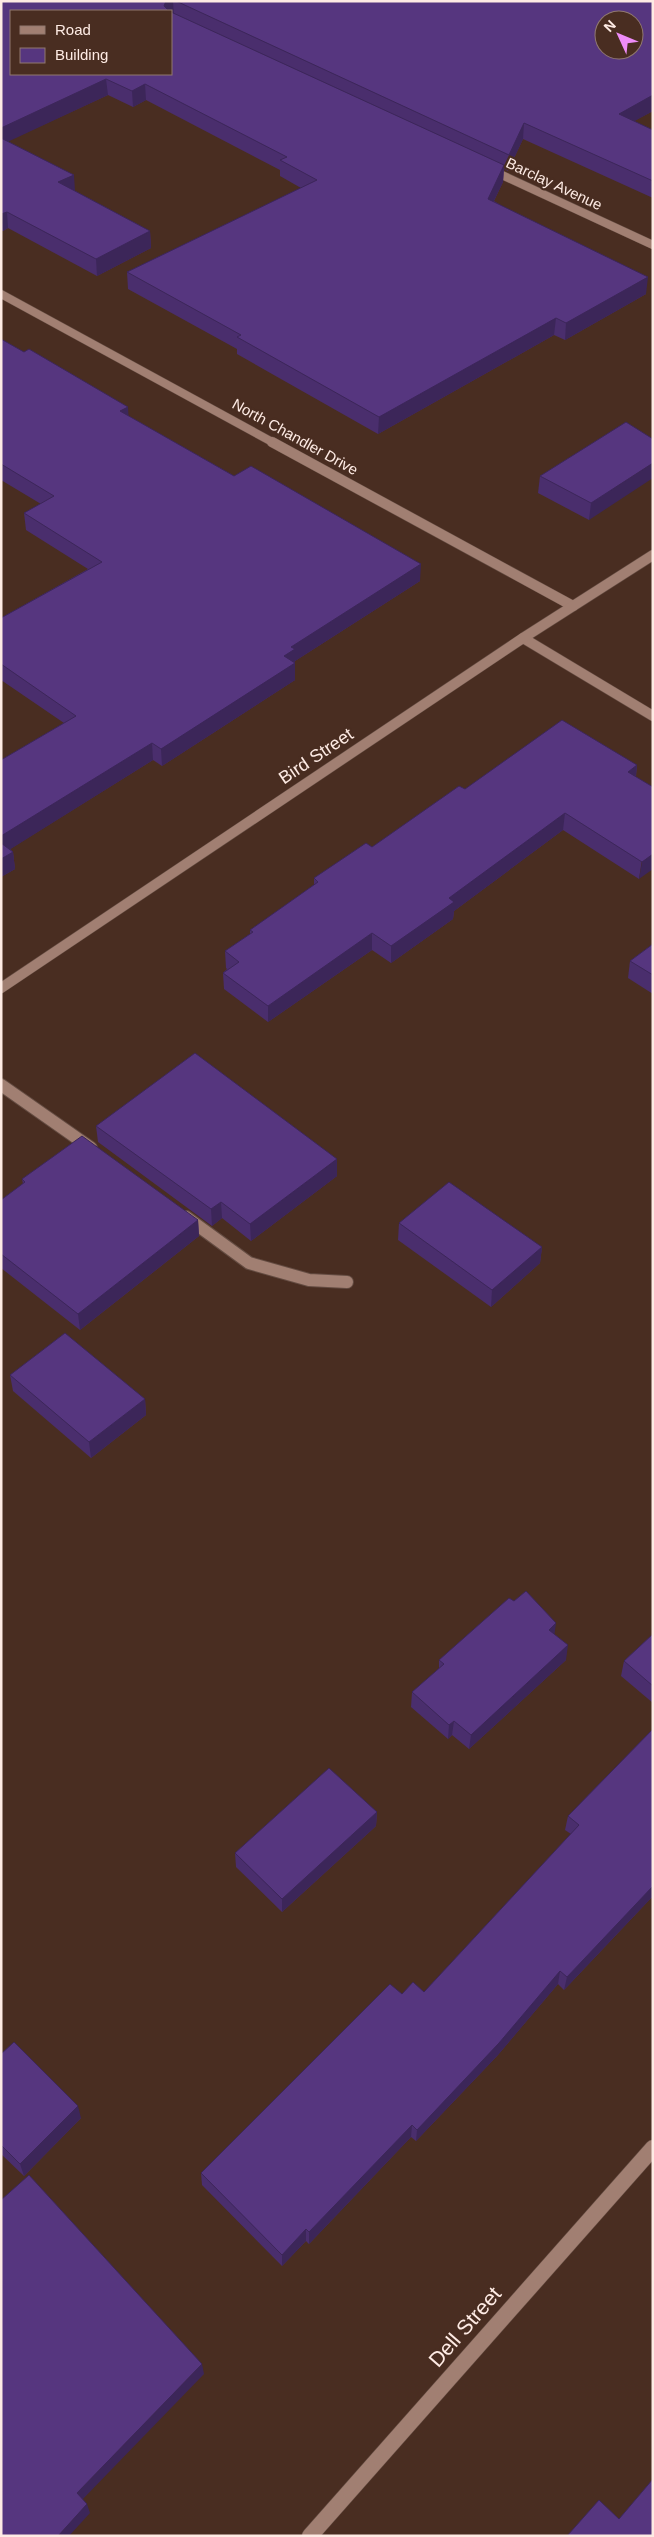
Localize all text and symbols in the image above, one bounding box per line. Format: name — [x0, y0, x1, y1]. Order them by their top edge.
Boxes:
legend — [10, 10, 172, 75]
north arrow — [594, 10, 644, 60]
text: N — [600, 17, 619, 35]
text: Road — [55, 21, 91, 38]
text: Building — [55, 46, 108, 63]
street label: Barclay Avenue — [504, 154, 605, 213]
street label: North Chandler Drive — [230, 395, 361, 478]
street label: Bird Street — [275, 724, 357, 788]
street label: Dell Street — [424, 2282, 506, 2371]

